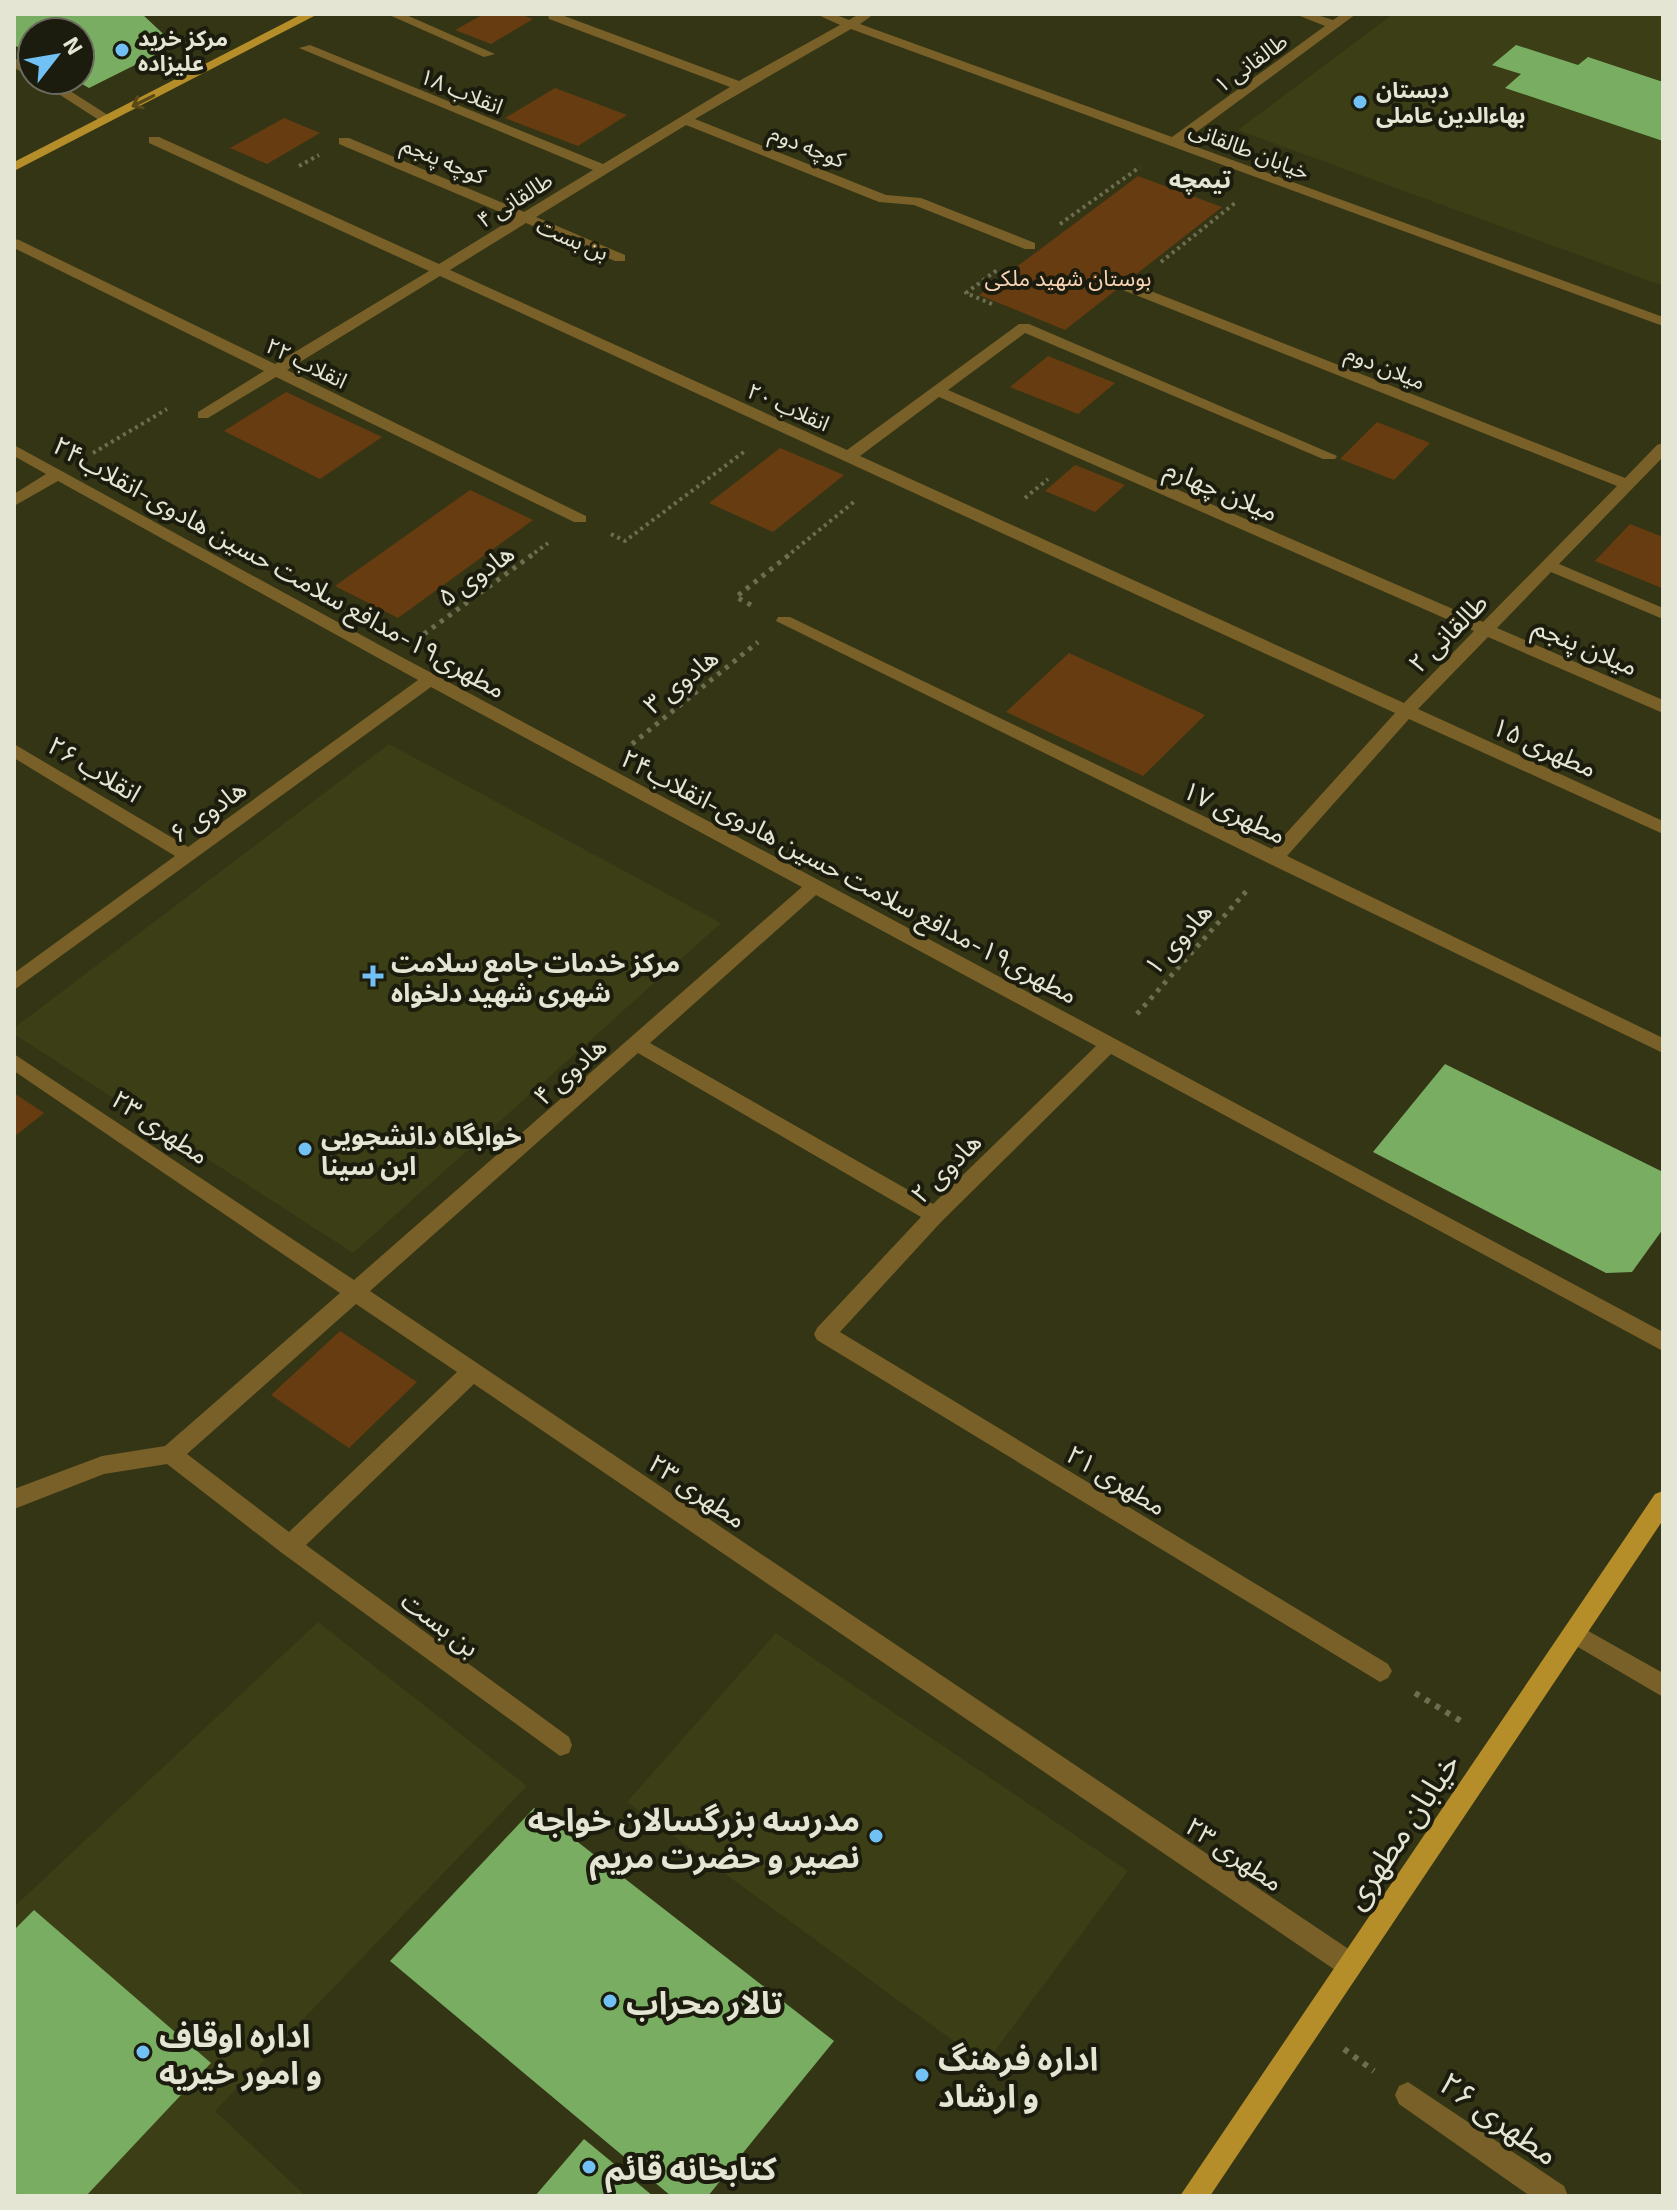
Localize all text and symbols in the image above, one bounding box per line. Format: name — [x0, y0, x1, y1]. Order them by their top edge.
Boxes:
north arrow — [16, 16, 96, 96]
place label: مرکز خرید علیزاده — [138, 24, 228, 76]
street label: طالقانی ۱ — [1208, 27, 1292, 98]
text: N — [59, 32, 89, 59]
marker: مرکز خرید علیزاده — [113, 41, 131, 59]
street label: انقلاب ۱۸ — [417, 62, 507, 119]
place label: دبستان بهاءالدین عاملی — [1376, 76, 1526, 128]
one-way arrow — [132, 93, 155, 109]
marker: دبستان بهاءالدین عاملی — [1351, 93, 1369, 111]
street label: خیابان طالقانی — [1186, 114, 1314, 185]
street label: کوچه دوم — [765, 118, 850, 177]
street label: کوچه پنجم — [396, 130, 491, 193]
district label: تیمچه — [1169, 164, 1232, 195]
street label: طالقانی ۴ — [472, 166, 557, 233]
street label: بن بست — [533, 211, 613, 266]
park label: بوستان شهید ملکی — [985, 264, 1151, 291]
street label: انقلاب ۲۲ — [262, 331, 352, 393]
street label: میلان دوم — [1340, 338, 1430, 398]
street label: انقلاب ۲۰ — [744, 376, 834, 436]
street label: مطهری۱۹-مدافع سلامت حسین هادوی-انقلاب۲۴ — [45, 428, 512, 709]
street label: میلان چهارم — [1159, 451, 1283, 532]
street label: هادوی ۵ — [431, 536, 520, 613]
street label: طالقانی ۲ — [1401, 586, 1494, 679]
street label: میلان پنجم — [1527, 609, 1643, 686]
street label: هادوی ۳ — [636, 641, 724, 720]
street label: مطهری ۱۵ — [1488, 709, 1602, 784]
street label: انقلاب ۲۶ — [43, 728, 147, 808]
street label: مطهری۱۹-مدافع سلامت حسین هادوی-انقلاب۲۴ — [614, 741, 1084, 1014]
street label: هادوی ۶ — [163, 772, 252, 849]
street label: مطهری ۱۷ — [1178, 773, 1292, 850]
street label: هادوی ۱ — [1136, 895, 1218, 981]
place label: مرکز خدمات جامع سلامت شهری شهید دلخواه — [391, 946, 680, 1008]
marker: مرکز خدمات جامع سلامت شهری شهید دلخواه — [362, 965, 384, 987]
street label: هادوی ۴ — [526, 1029, 612, 1111]
street label: مطهری ۲۳ — [106, 1082, 216, 1171]
place label: خوابگاه دانشجویی ابن سینا — [321, 1119, 522, 1181]
street label: هادوی ۲ — [903, 1125, 987, 1209]
marker: خوابگاه دانشجویی ابن سینا — [296, 1140, 314, 1158]
street label: مطهری ۲۱ — [1061, 1437, 1173, 1522]
street label: مطهری ۲۳ — [643, 1446, 753, 1535]
street label: بن بست — [395, 1584, 486, 1663]
street label: خیابان مطهری — [1334, 1745, 1468, 1916]
place label: مدرسه بزرگسالان خواجه نصیر و حضرت مریم — [528, 1799, 860, 1881]
street label: مطهری ۲۳ — [1180, 1809, 1290, 1898]
marker: مدرسه بزرگسالان خواجه نصیر و حضرت مریم — [867, 1827, 885, 1845]
place label: تالار محراب — [626, 1982, 783, 2022]
marker: تالار محراب — [601, 1992, 619, 2010]
place label: اداره اوقاف و امور خیریه — [159, 2015, 322, 2092]
place label: اداره فرهنگ و ارشاد — [938, 2038, 1098, 2115]
marker: اداره اوقاف و امور خیریه — [134, 2043, 152, 2061]
street label: مطهری ۲۶ — [1432, 2062, 1567, 2173]
marker: اداره فرهنگ و ارشاد — [913, 2066, 931, 2084]
place label: کتابخانه قائم — [605, 2148, 777, 2193]
marker: کتابخانه قائم — [580, 2158, 598, 2176]

